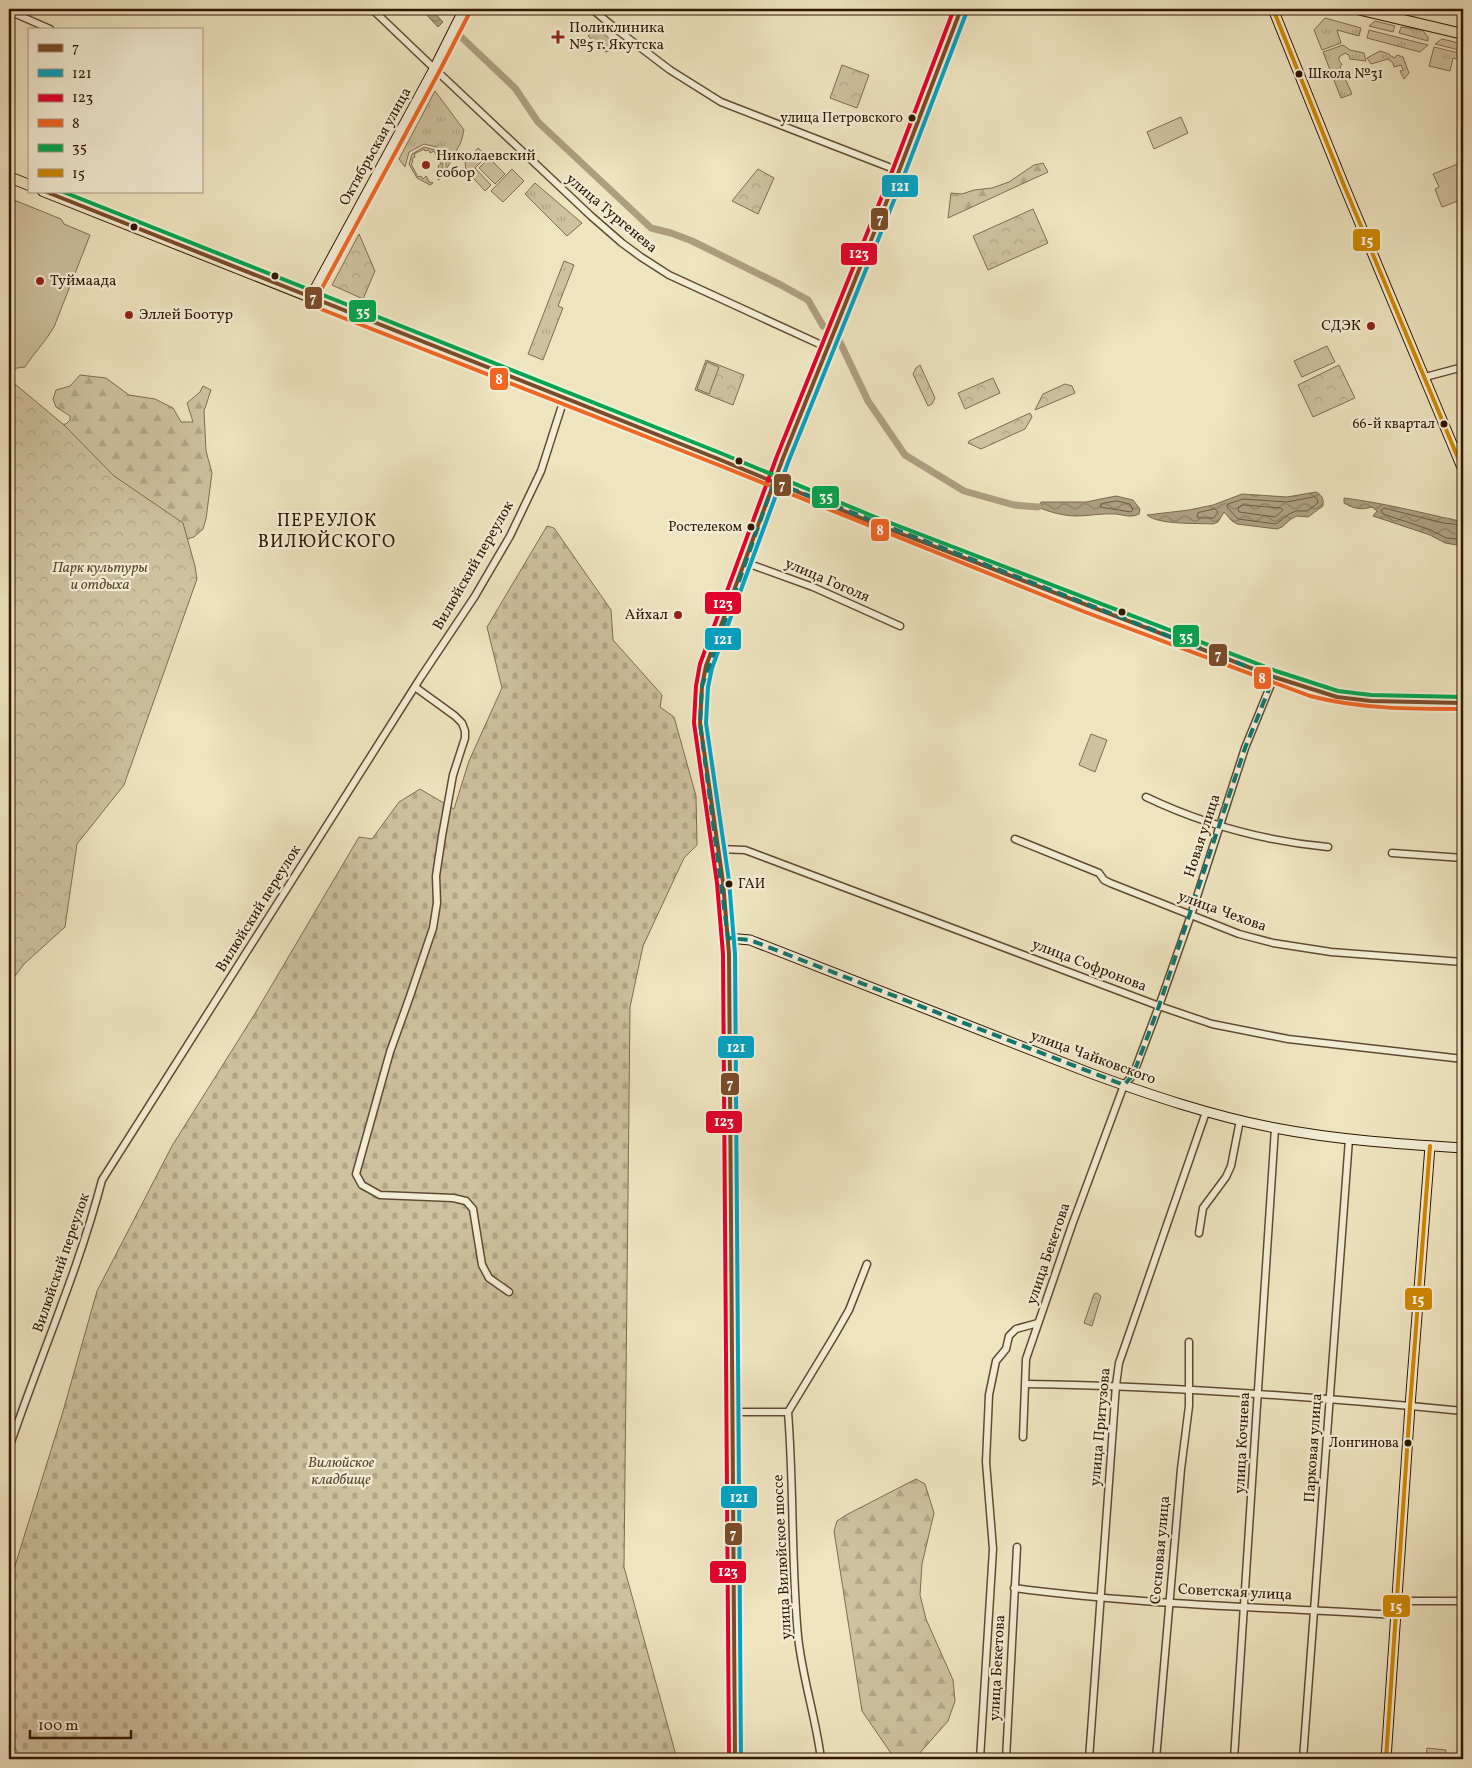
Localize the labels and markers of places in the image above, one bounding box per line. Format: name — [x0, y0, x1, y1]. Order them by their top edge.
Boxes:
place label: Поликлиника №5 г. Якутска — [569, 18, 665, 56]
marker: Поликлиника №5 г. Якутска — [551, 30, 565, 44]
place label: Школа №31 — [1308, 65, 1383, 84]
marker: Школа №31 — [1294, 69, 1304, 79]
place label: улица Петровского — [780, 109, 903, 128]
marker: улица Петровского — [907, 113, 917, 123]
place label: Николаевский собор — [436, 146, 536, 184]
marker: Николаевский собор — [420, 159, 432, 171]
unlabelled marker — [129, 222, 139, 232]
place label: Туймаада — [50, 271, 116, 292]
unlabelled marker — [270, 271, 280, 281]
marker: Туймаада — [34, 275, 46, 287]
place label: Эллей Боотур — [139, 305, 233, 326]
marker: Эллей Боотур — [123, 309, 135, 321]
place label: СДЭК — [1321, 316, 1361, 337]
marker: СДЭК — [1365, 320, 1377, 332]
place label: 66-й квартал — [1353, 415, 1435, 434]
marker: 66-й квартал — [1439, 419, 1449, 429]
unlabelled marker — [734, 456, 744, 466]
place label: Ростелеком — [668, 518, 742, 537]
marker: Ростелеком — [746, 522, 756, 532]
place label: Айхал — [625, 605, 668, 626]
unlabelled marker — [1117, 607, 1127, 617]
marker: Айхал — [672, 609, 684, 621]
place label: ГАИ — [738, 875, 765, 894]
marker: ГАИ — [724, 879, 734, 889]
place label: Лонгинова — [1329, 1434, 1399, 1453]
marker: Лонгинова — [1403, 1438, 1413, 1448]

